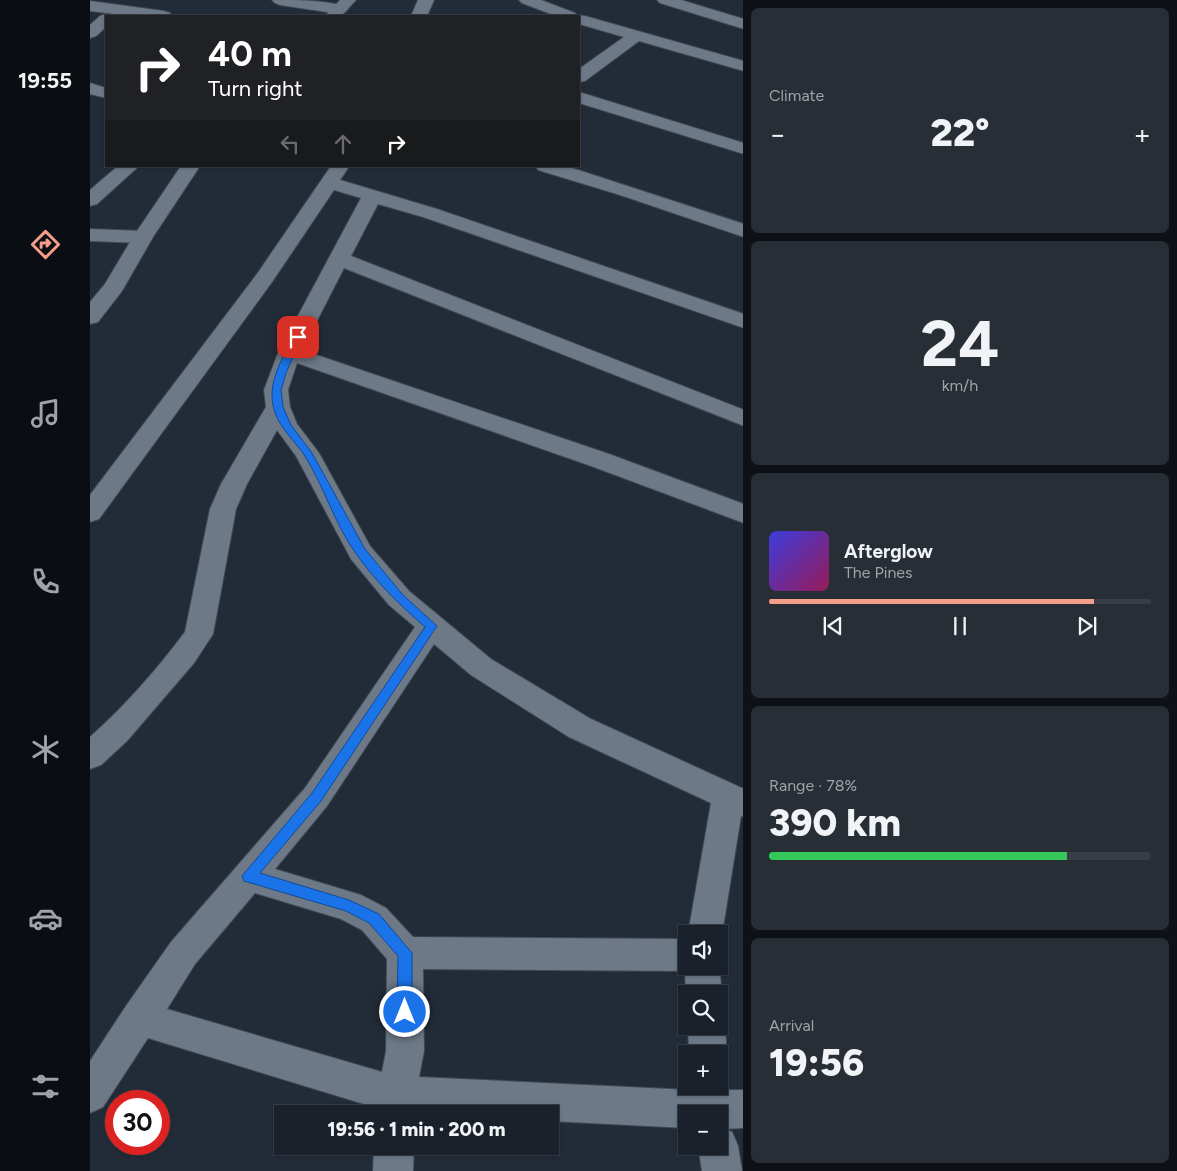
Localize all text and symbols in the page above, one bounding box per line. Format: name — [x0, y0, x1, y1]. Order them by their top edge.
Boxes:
text: 40 m — [208, 33, 292, 75]
icon: right — [125, 35, 190, 100]
text: 19:55 — [18, 67, 72, 94]
text: Turn right — [208, 75, 303, 102]
text: Climate — [769, 86, 824, 105]
text: 22° — [930, 110, 990, 156]
text: − — [769, 117, 786, 151]
text: + — [1134, 117, 1151, 151]
icon: left — [276, 130, 304, 158]
icon: ahead — [329, 130, 357, 158]
icon: right — [382, 130, 410, 158]
icon: directions — [28, 227, 63, 262]
text: 24 — [921, 304, 999, 382]
pin — [277, 316, 319, 358]
icon: arrive — [284, 323, 312, 351]
text: km/h — [942, 376, 978, 395]
icon: music — [28, 396, 63, 431]
text: Afterglow — [844, 540, 933, 563]
text: The Pines — [844, 563, 913, 582]
icon: phone — [28, 564, 63, 599]
icon: previous — [819, 612, 847, 640]
icon: pause — [946, 612, 974, 640]
icon: next — [1073, 612, 1101, 640]
icon: climate — [28, 732, 63, 767]
text: Range · 78% — [769, 776, 857, 795]
text: 390 km — [769, 800, 901, 846]
icon: car — [28, 901, 63, 936]
map controls — [678, 925, 728, 1155]
button: sound — [678, 925, 728, 975]
position arrow — [378, 985, 430, 1037]
button: search — [678, 985, 728, 1035]
text: Arrival — [769, 1016, 814, 1035]
text: 19:56 — [769, 1040, 864, 1086]
button: + — [678, 1045, 728, 1095]
icon: filters — [28, 1069, 63, 1104]
speed limit sign: 30 — [105, 1090, 170, 1155]
button: − — [678, 1105, 728, 1155]
text: 19:56 · 1 min · 200 m — [328, 1118, 505, 1141]

